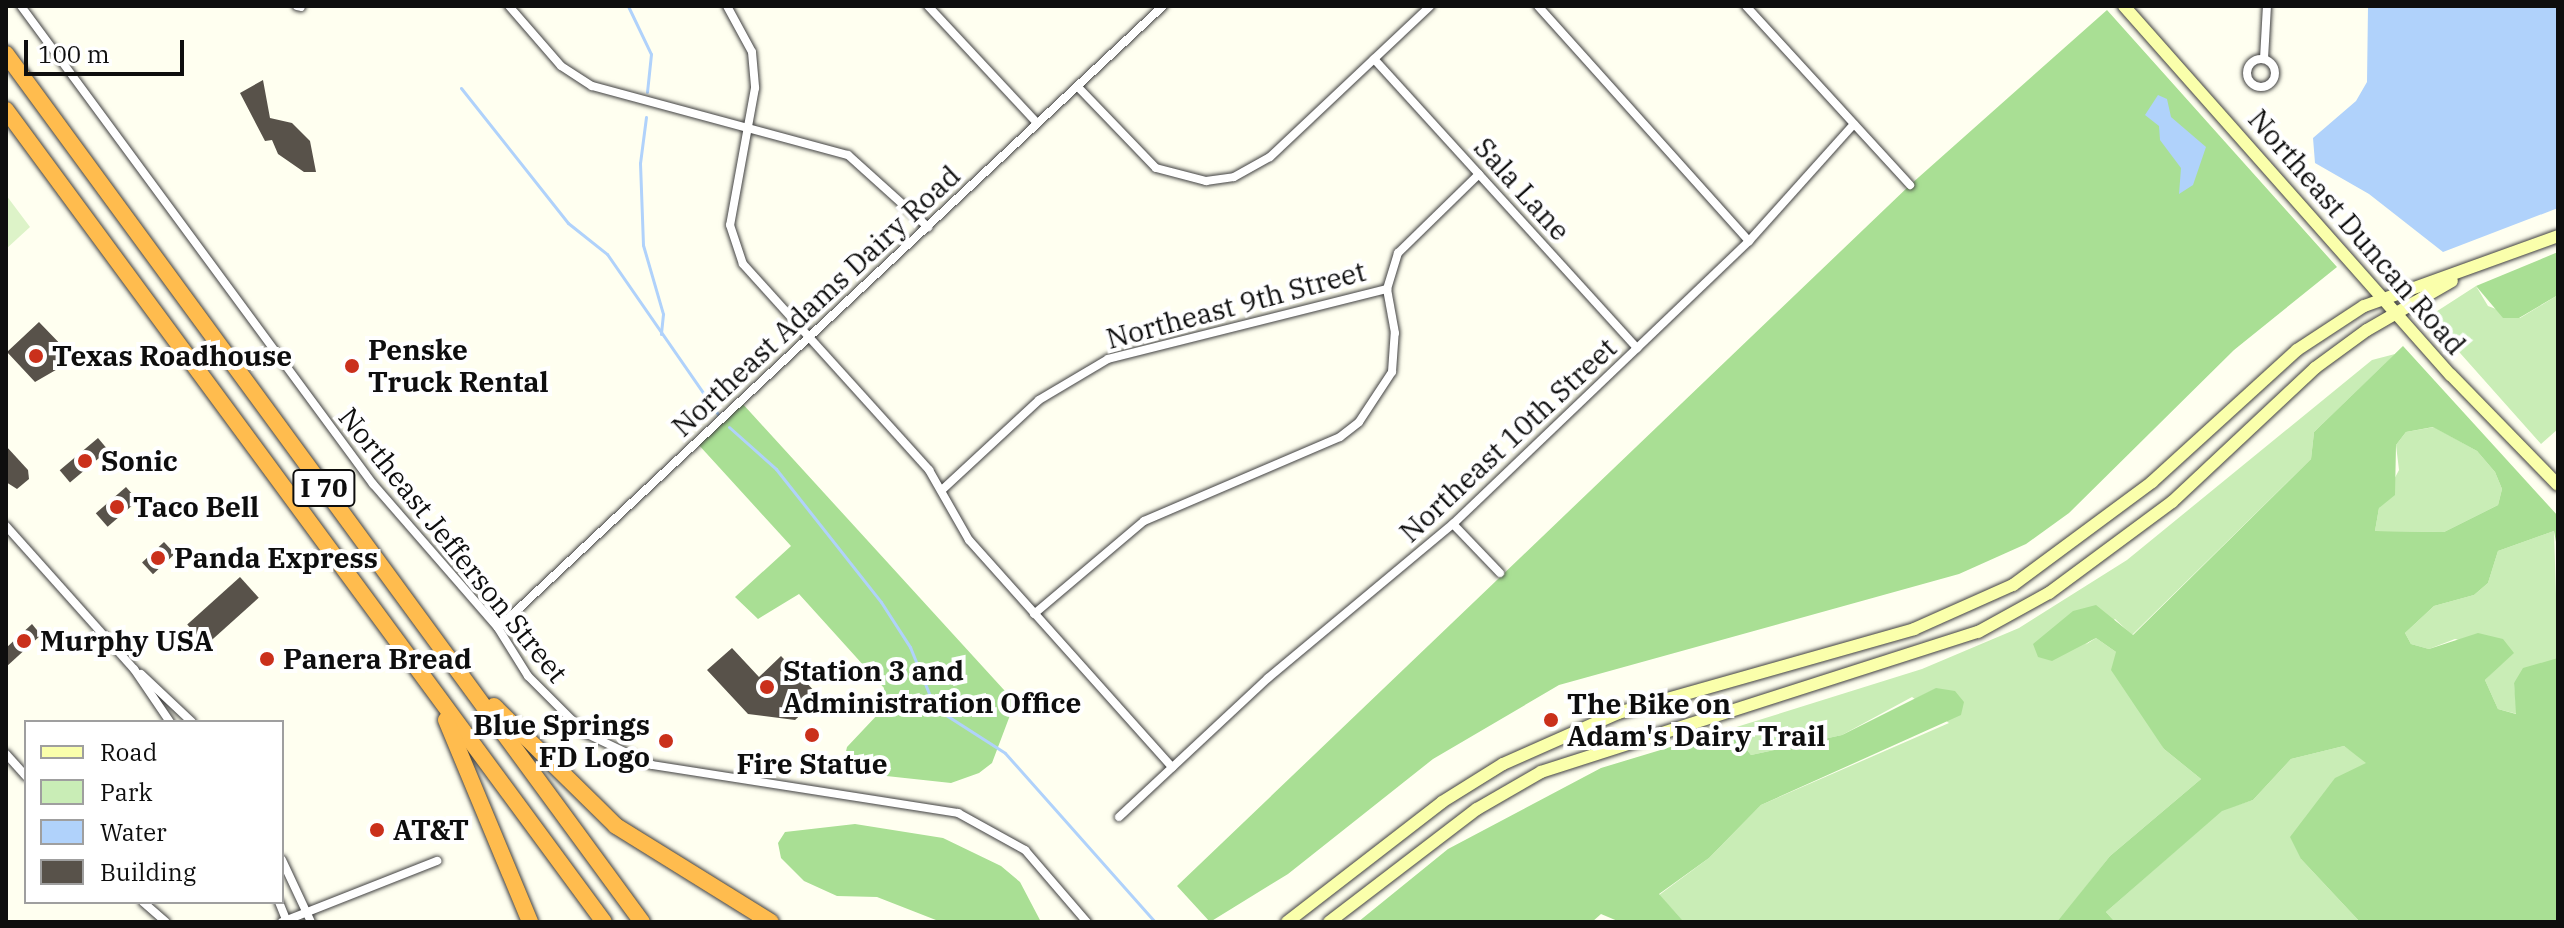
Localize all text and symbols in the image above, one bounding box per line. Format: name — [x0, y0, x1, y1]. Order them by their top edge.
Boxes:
scale bar — [28, 24, 188, 74]
text: 100 m — [38, 38, 110, 70]
street label: Northeast Duncan Road — [2241, 103, 2473, 361]
street label: Sala Lane — [1467, 131, 1577, 247]
street label: Northeast Adams Dairy Road — [665, 159, 967, 443]
street label: Northeast 9th Street — [1103, 254, 1369, 356]
street label: Northeast 10th Street — [1393, 331, 1623, 549]
place label: Penske Truck Rental — [368, 333, 549, 399]
place label: Texas Roadhouse — [52, 339, 292, 373]
marker: Texas Roadhouse — [27, 347, 45, 365]
marker: Penske Truck Rental — [343, 357, 361, 375]
street label: Northeast Jefferson Street — [332, 401, 574, 689]
place label: Sonic — [101, 444, 178, 478]
marker: Sonic — [76, 452, 94, 470]
road number: I 70 — [292, 466, 356, 510]
place label: Taco Bell — [133, 490, 259, 524]
marker: Taco Bell — [108, 498, 126, 516]
place label: Panda Express — [174, 541, 378, 575]
marker: Panda Express — [149, 549, 167, 567]
place label: Murphy USA — [40, 624, 213, 658]
marker: Murphy USA — [15, 632, 33, 650]
place label: Panera Bread — [283, 642, 472, 676]
marker: Panera Bread — [258, 650, 276, 668]
place label: Station 3 and Administration Office — [783, 654, 1081, 720]
marker: Station 3 and Administration Office — [758, 678, 776, 696]
place label: The Bike on Adam's Dairy Trail — [1567, 687, 1826, 753]
place label: Blue Springs FD Logo — [473, 708, 650, 774]
marker: The Bike on Adam's Dairy Trail — [1542, 711, 1560, 729]
legend — [24, 720, 284, 904]
marker: Fire Statue — [803, 726, 821, 744]
marker: Blue Springs FD Logo — [657, 732, 675, 750]
text: Road — [100, 736, 157, 768]
place label: Fire Statue — [736, 747, 888, 781]
text: Park — [100, 776, 152, 808]
place label: AT&T — [393, 813, 469, 847]
text: Water — [100, 816, 167, 848]
marker: AT&T — [368, 821, 386, 839]
text: Building — [100, 856, 196, 888]

